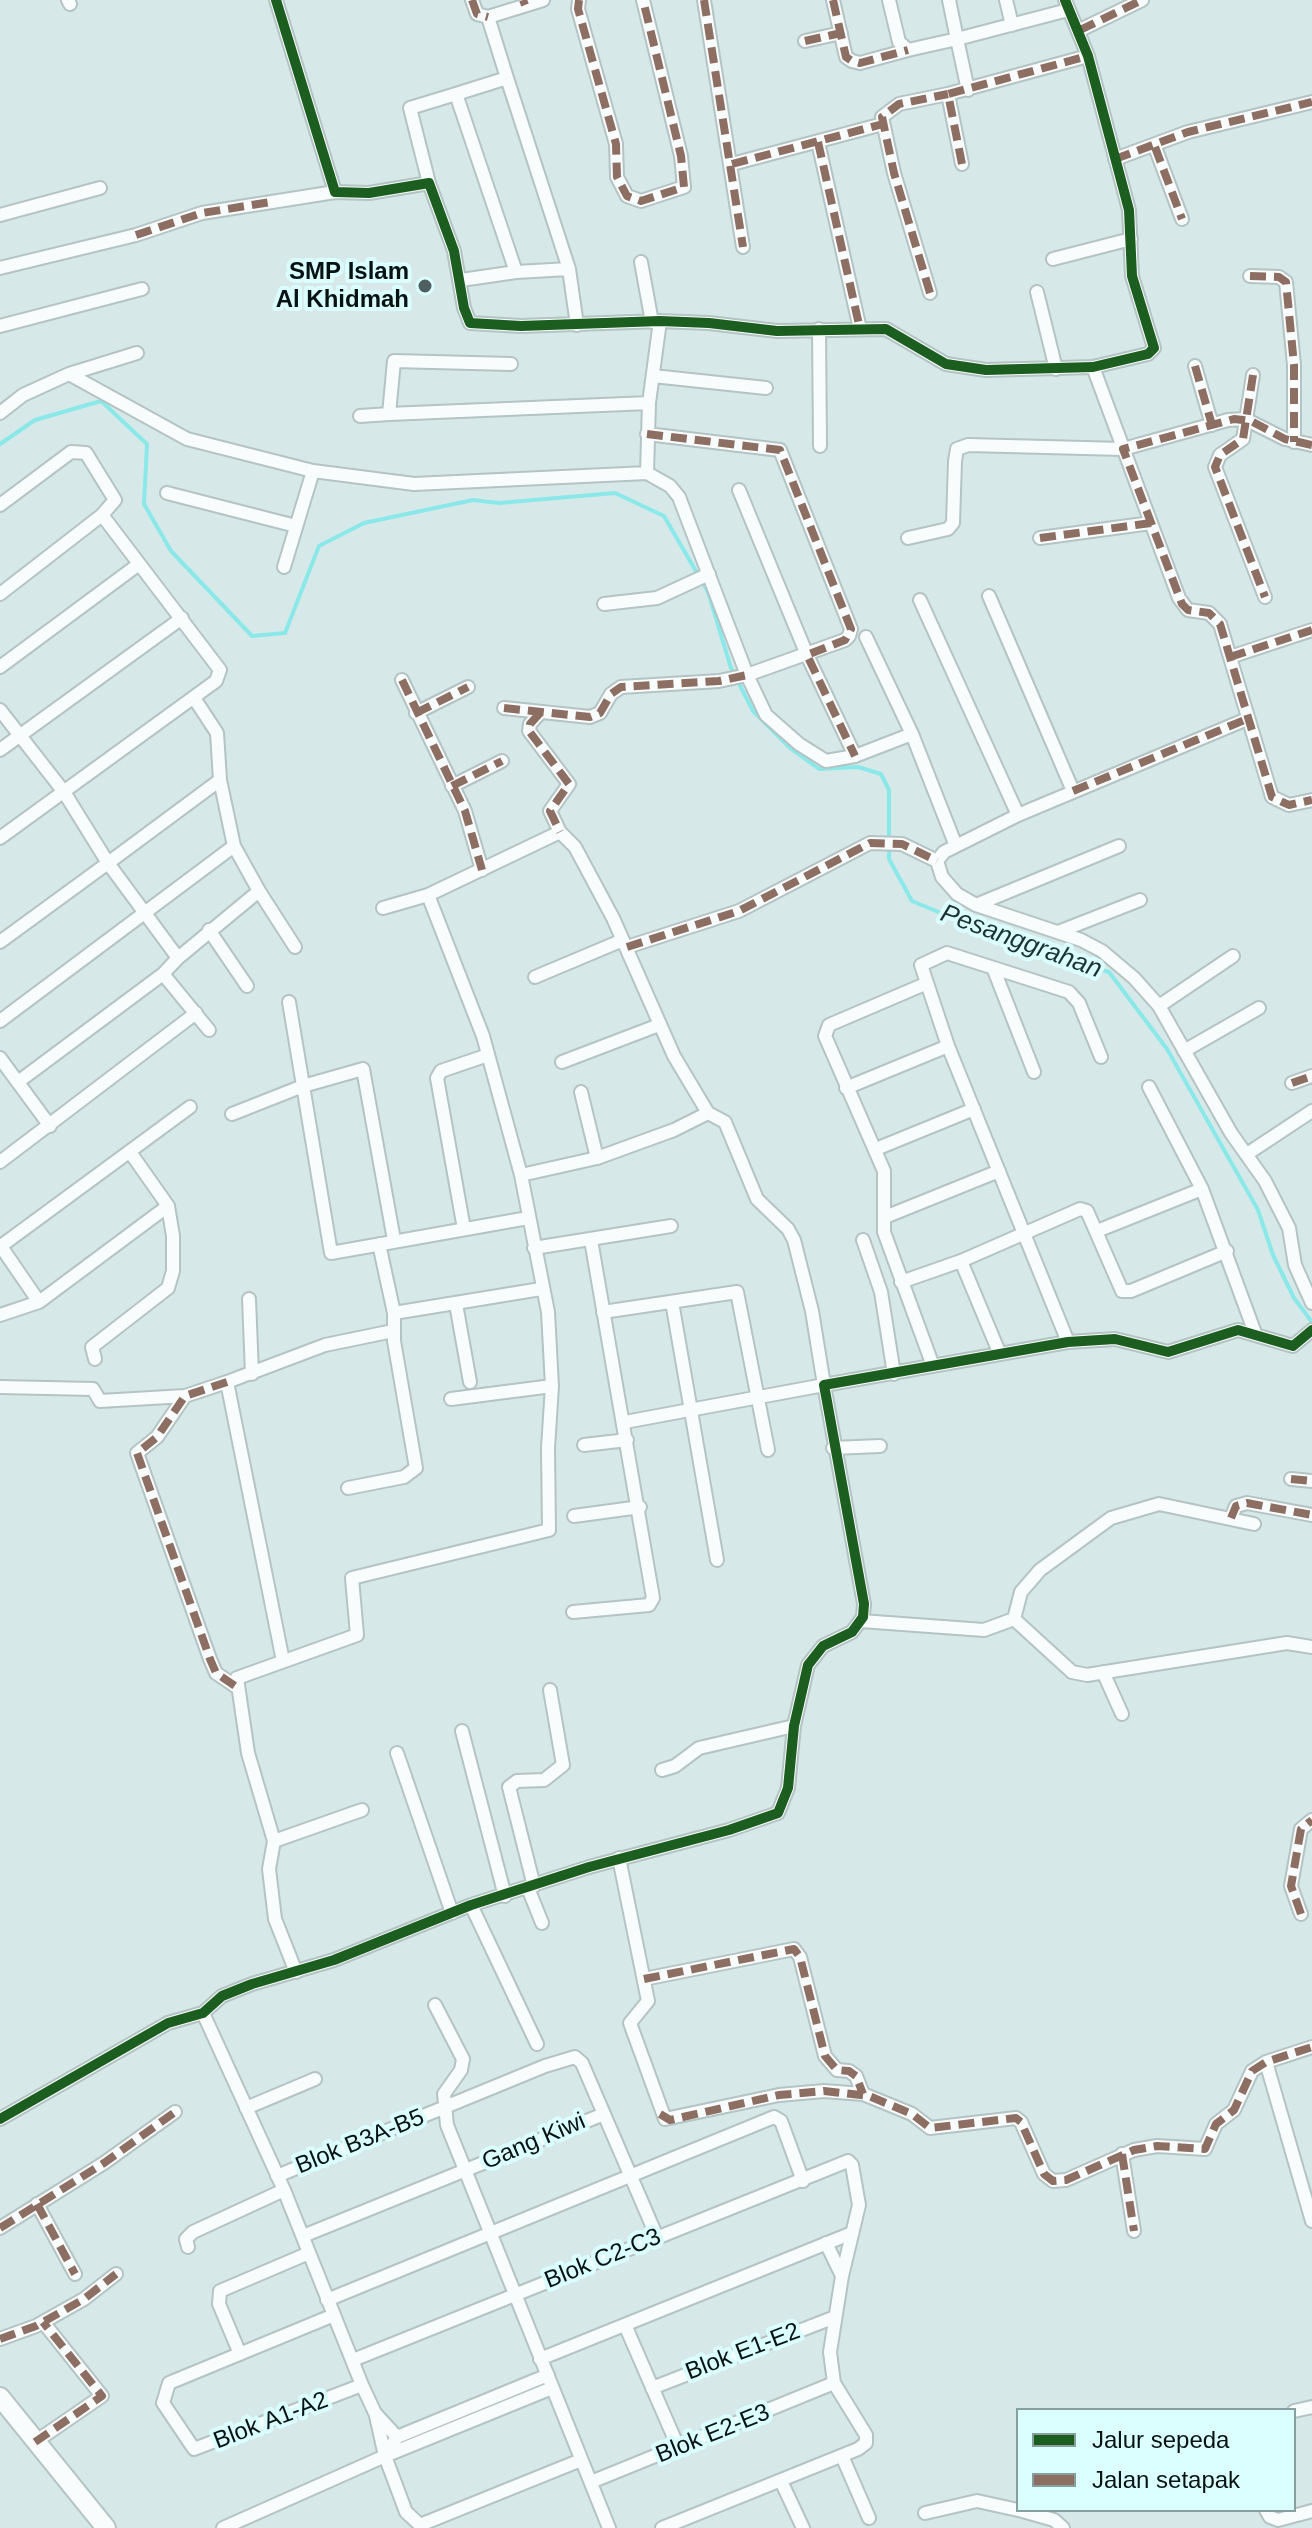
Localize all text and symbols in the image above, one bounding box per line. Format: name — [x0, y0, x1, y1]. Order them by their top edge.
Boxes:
place label: SMP Islam Al Khidmah — [276, 258, 409, 314]
marker: SMP Islam Al Khidmah — [416, 277, 434, 295]
water label: Pesanggrahan — [936, 898, 1106, 986]
street label: Blok B3A-B5 — [292, 2103, 428, 2181]
street label: Gang Kiwi — [478, 2107, 590, 2177]
street label: Blok C2-C3 — [541, 2223, 665, 2295]
street label: Blok E1-E2 — [682, 2317, 804, 2387]
street label: Blok A1-A2 — [210, 2386, 332, 2456]
street label: Blok E2-E3 — [652, 2398, 774, 2470]
legend — [1016, 2408, 1296, 2512]
text: Jalur sepeda — [1092, 2426, 1229, 2453]
text: Jalan setapak — [1092, 2466, 1240, 2493]

